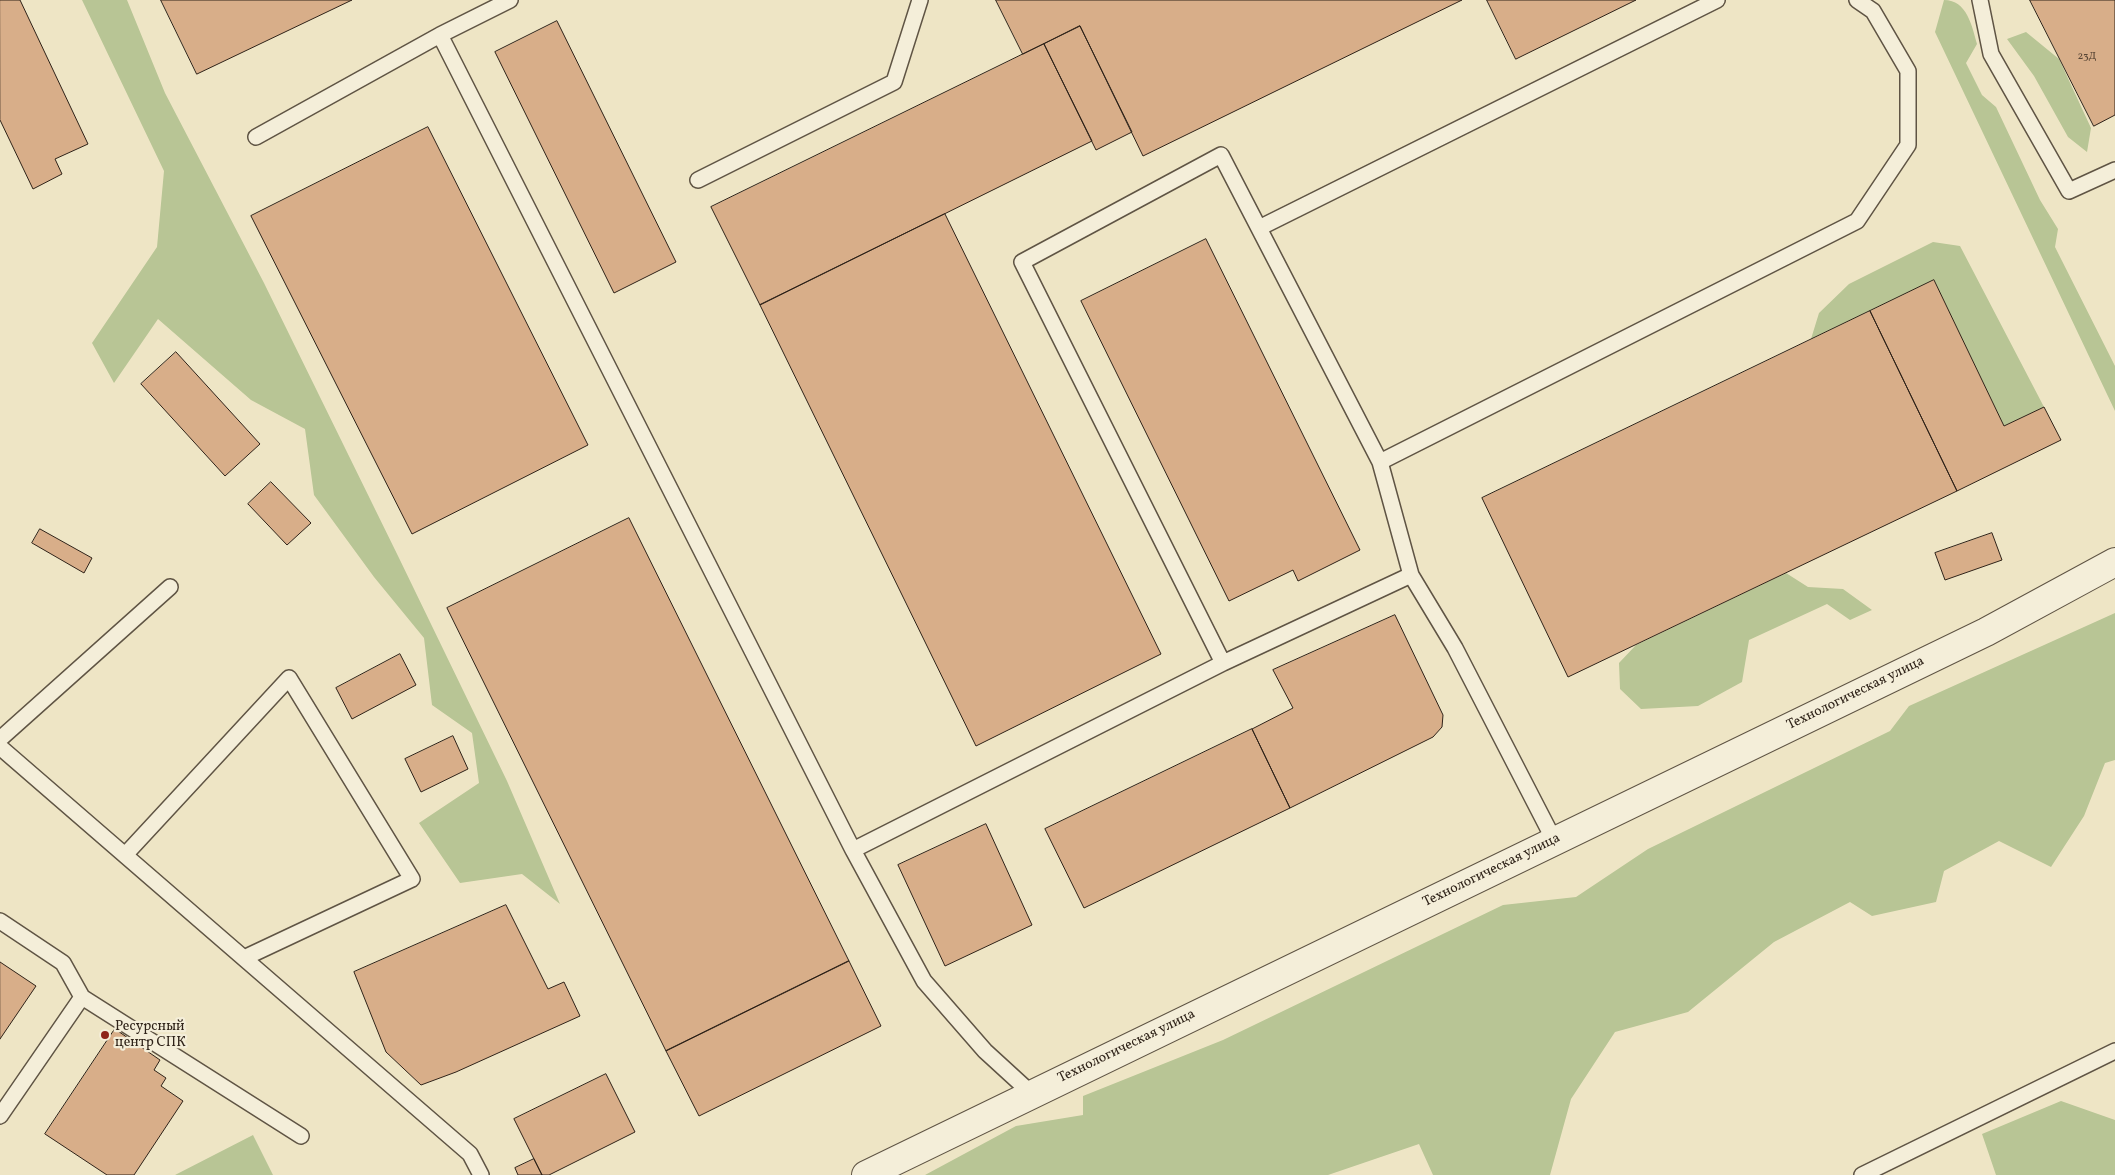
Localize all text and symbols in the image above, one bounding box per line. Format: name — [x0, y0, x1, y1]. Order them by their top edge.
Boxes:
house number: 23Д — [2077, 50, 2097, 64]
street label: Технологическая улица — [1785, 653, 1927, 735]
street label: Технологическая улица — [1421, 830, 1563, 912]
street label: Технологическая улица — [1056, 1006, 1198, 1088]
place label: Ресурсный центр СПК — [115, 1019, 186, 1052]
marker: Ресурсный центр СПК — [99, 1029, 111, 1041]

